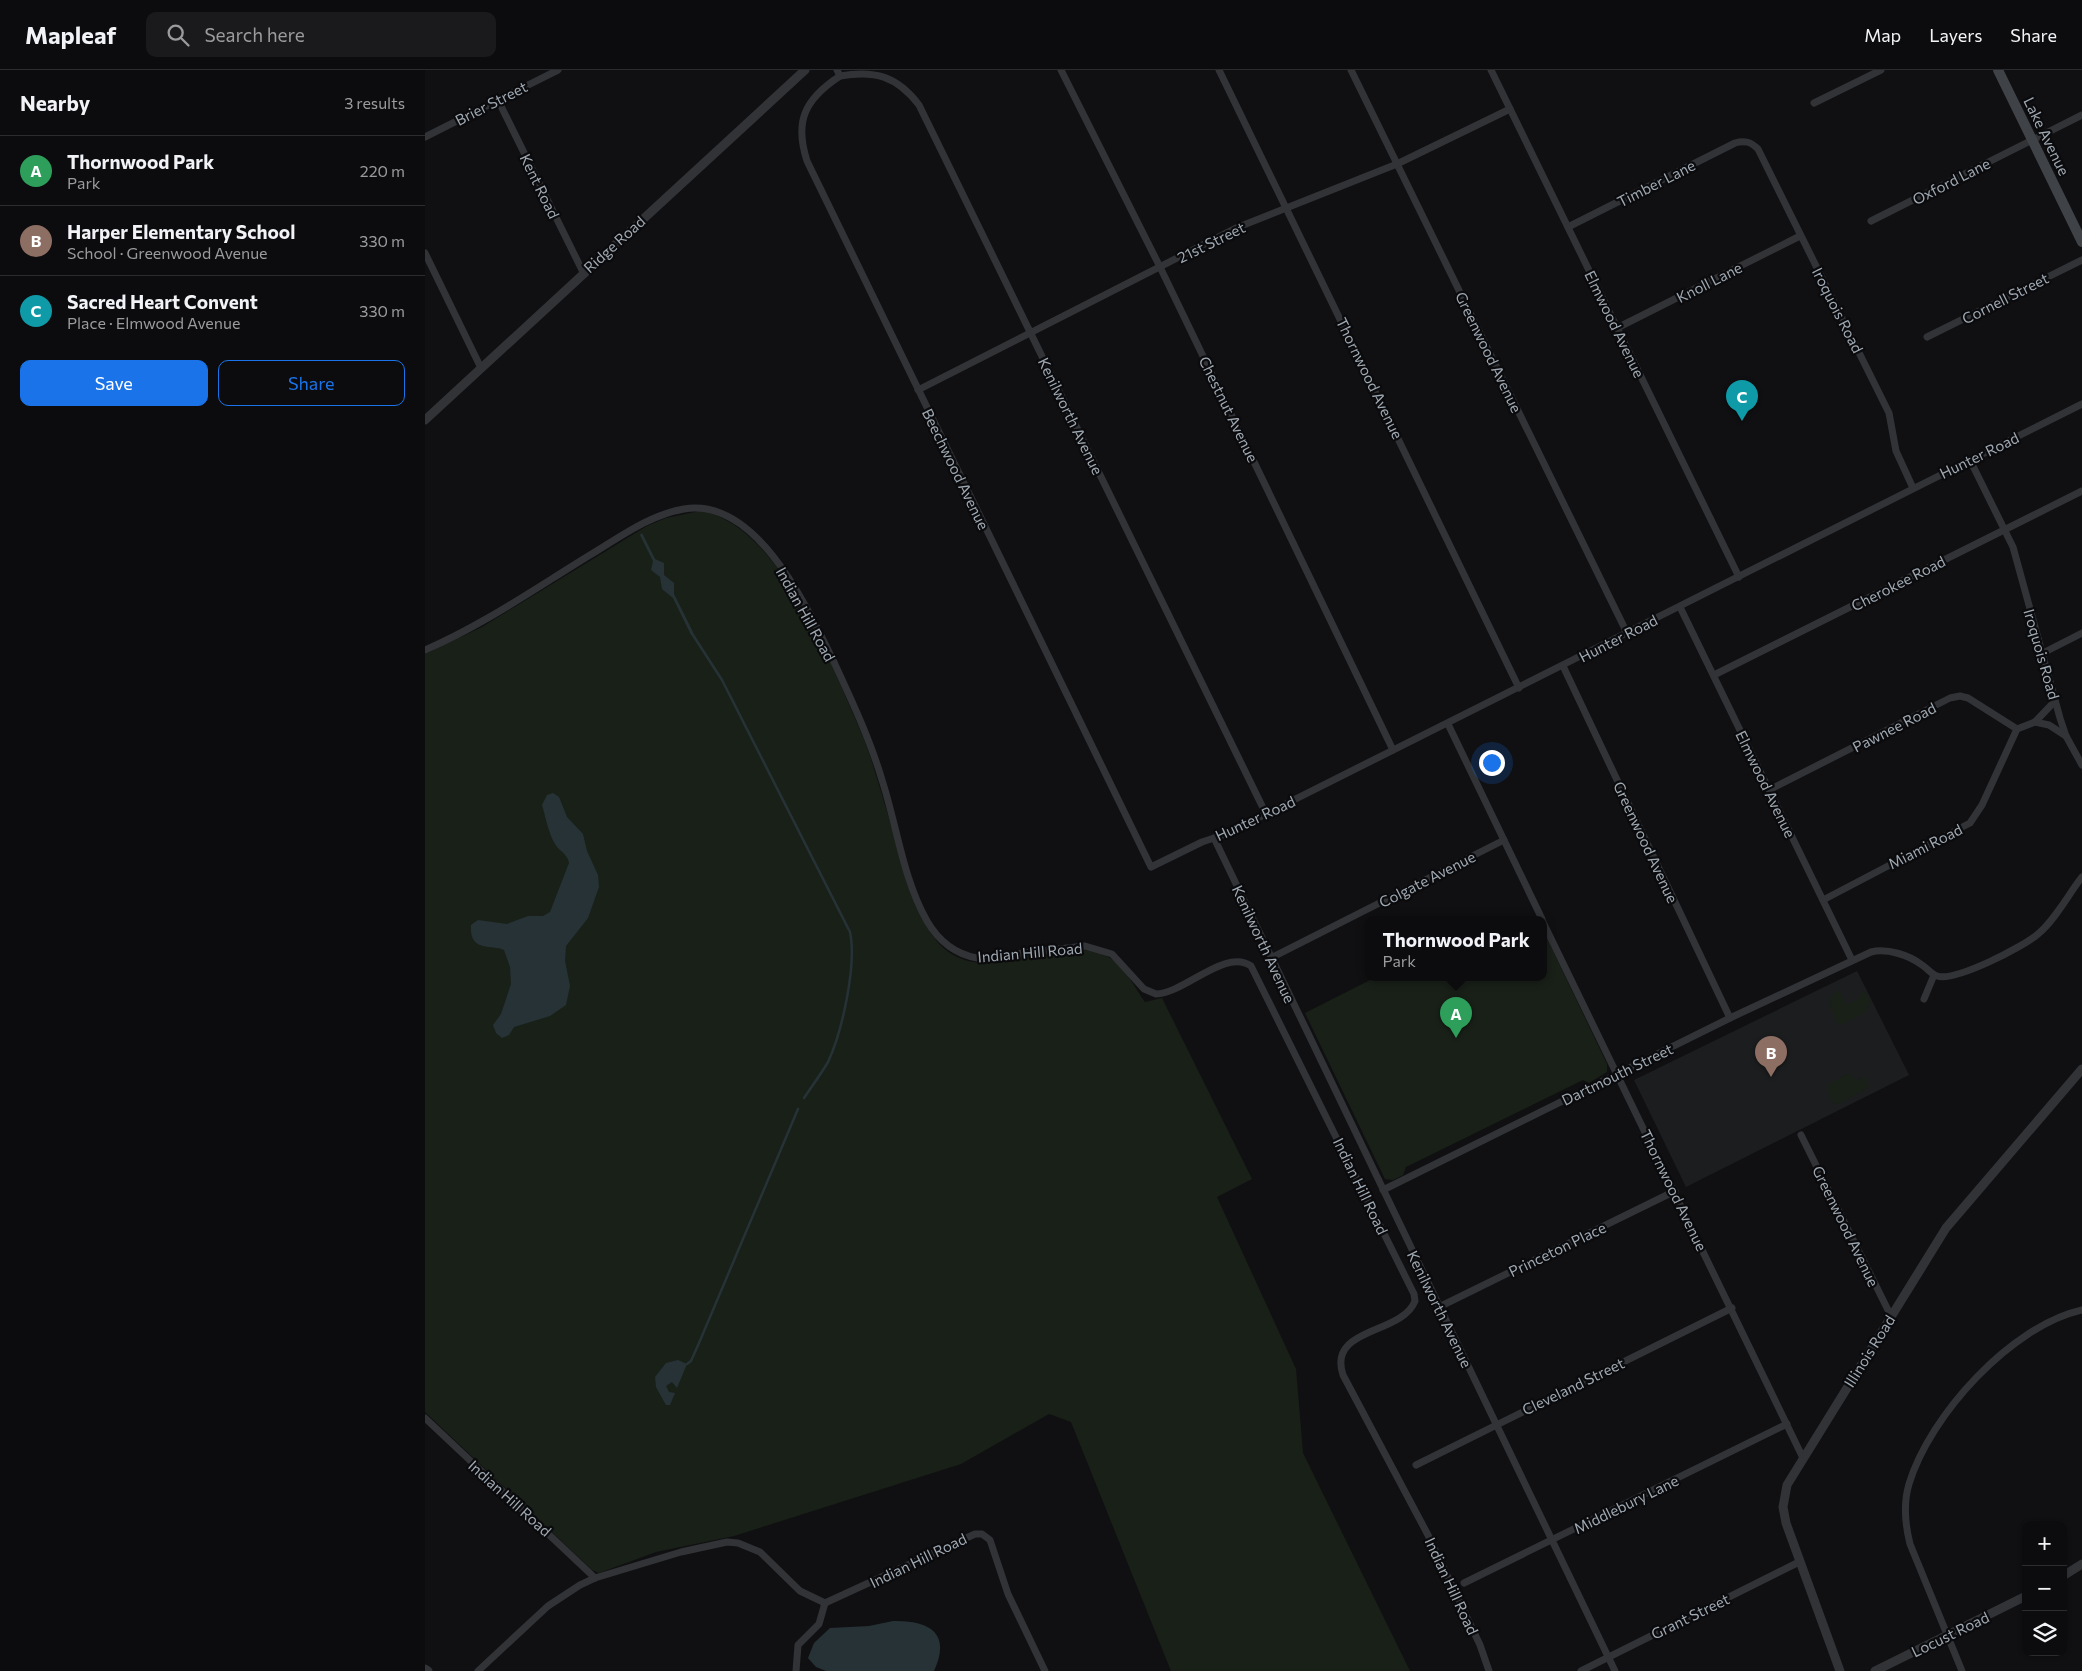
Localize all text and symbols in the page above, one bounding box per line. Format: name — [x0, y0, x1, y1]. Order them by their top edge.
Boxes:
search box — [146, 12, 496, 57]
text: Mapleaf — [25, 20, 116, 49]
icon: search — [164, 21, 192, 49]
text: Search here — [204, 23, 305, 46]
text: Map — [1864, 24, 1901, 46]
text: Layers — [1929, 24, 1982, 46]
text: Share — [2010, 24, 2057, 46]
street label: Brier Street — [452, 77, 530, 129]
text: Nearby — [20, 90, 90, 115]
text: 3 results — [344, 93, 405, 112]
street label: Lake Avenue — [2020, 94, 2074, 178]
text: Thornwood Park — [67, 150, 214, 173]
street label: Kent Road — [517, 151, 563, 221]
street label: Oxford Lane — [1909, 154, 1993, 208]
street label: Timber Lane — [1614, 156, 1698, 210]
text: A — [30, 161, 42, 180]
text: 220 m — [360, 161, 405, 180]
text: Park — [67, 173, 100, 192]
street label: Ridge Road — [580, 212, 648, 276]
street label: 21st Street — [1174, 218, 1248, 266]
text: Harper Elementary School — [67, 220, 295, 243]
text: B — [31, 231, 41, 250]
text: 330 m — [359, 231, 405, 250]
text: School · Greenwood Avenue — [67, 243, 268, 262]
street label: Knoll Lane — [1673, 258, 1745, 306]
street label: Iroquois Road — [1809, 264, 1867, 356]
street label: Elmwood Avenue — [1581, 268, 1649, 381]
street label: Cornell Street — [1959, 268, 2051, 328]
street label: Greenwood Avenue — [1452, 289, 1526, 415]
text: Sacred Heart Convent — [67, 290, 258, 313]
text: C — [31, 301, 41, 320]
text: 330 m — [359, 301, 405, 320]
text: Place · Elmwood Avenue — [67, 313, 240, 332]
street label: Thornwood Avenue — [1333, 314, 1407, 442]
street label: Chestnut Avenue — [1196, 353, 1262, 465]
street label: Kenilworth Avenue — [1035, 355, 1107, 478]
button: Save — [20, 360, 208, 406]
button: Share — [218, 360, 405, 406]
pin: C — [1726, 380, 1758, 421]
street label: Beechwood Avenue — [919, 405, 993, 533]
street label: Hunter Road — [1936, 428, 2022, 482]
street label: Cherokee Road — [1848, 552, 1948, 614]
street label: Indian Hill Road — [773, 564, 839, 664]
street label: Iroquois Road — [2020, 607, 2064, 701]
street label: Hunter Road — [1576, 610, 1660, 666]
street label: Pawnee Road — [1849, 698, 1939, 756]
street label: Elmwood Avenue — [1732, 728, 1800, 841]
your location — [1479, 750, 1505, 776]
street label: Greenwood Avenue — [1610, 778, 1682, 906]
street label: Hunter Road — [1212, 792, 1298, 844]
street label: Miami Road — [1885, 820, 1965, 872]
street label: Colgate Avenue — [1376, 847, 1478, 911]
street label: Kenilworth Avenue — [1229, 882, 1299, 1006]
popup — [1365, 916, 1547, 981]
text: Thornwood Park — [1382, 928, 1530, 951]
street label: Indian Hill Road — [977, 938, 1083, 966]
text: Park — [1382, 951, 1416, 970]
pin: A — [1440, 997, 1472, 1038]
pin: B — [1755, 1036, 1787, 1077]
street label: Dartmouth Street — [1558, 1039, 1676, 1109]
street label: Thornwood Avenue — [1637, 1126, 1711, 1254]
street label: Indian Hill Road — [1330, 1135, 1392, 1237]
street label: Greenwood Avenue — [1809, 1163, 1883, 1289]
street label: Princeton Place — [1505, 1218, 1609, 1280]
street label: Kenilworth Avenue — [1404, 1248, 1476, 1371]
street label: Illinois Road — [1840, 1312, 1898, 1390]
street label: Cleveland Street — [1519, 1354, 1627, 1418]
street label: Indian Hill Road — [465, 1456, 555, 1540]
street label: Middlebury Lane — [1571, 1471, 1681, 1537]
map controls — [2022, 1521, 2067, 1656]
button: + — [2022, 1521, 2067, 1566]
street label: Indian Hill Road — [867, 1529, 969, 1591]
street label: Indian Hill Road — [1422, 1535, 1482, 1637]
button: − — [2022, 1566, 2067, 1611]
street label: Grant Street — [1648, 1589, 1732, 1643]
street label: Locust Road — [1908, 1607, 1992, 1661]
button: layers — [2022, 1611, 2067, 1656]

